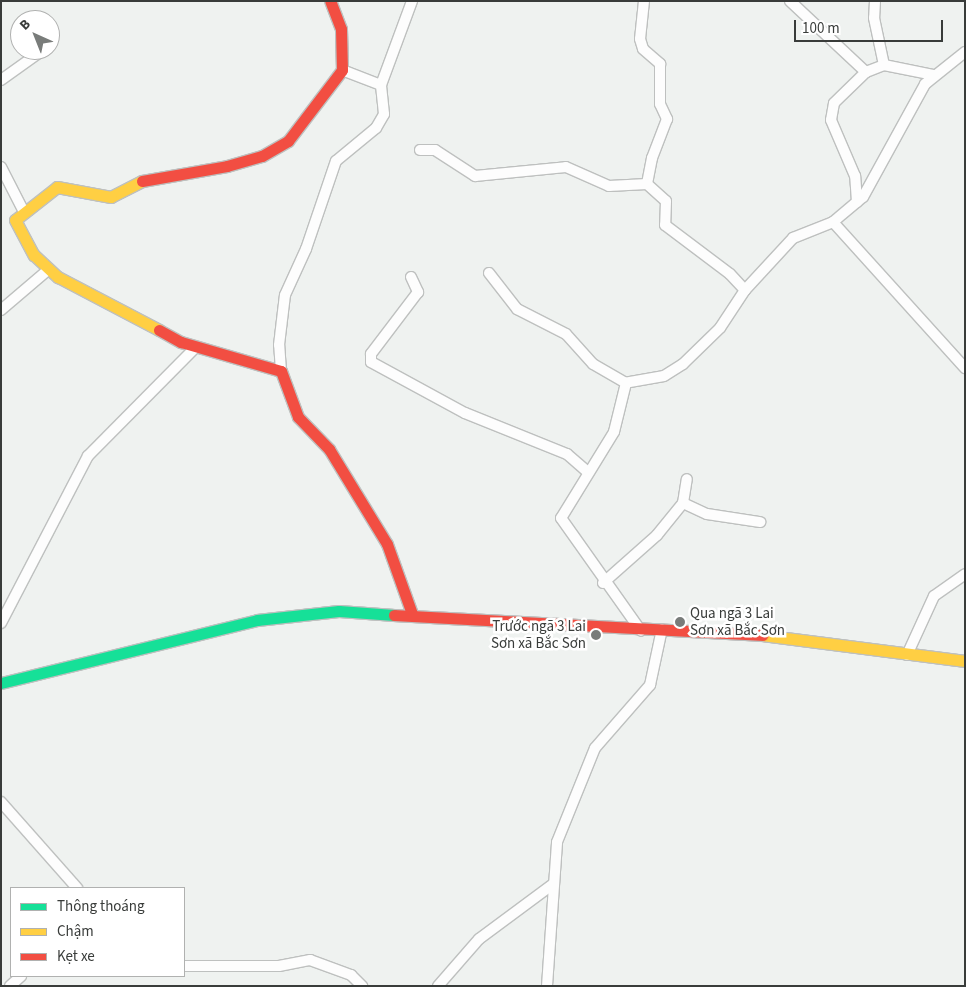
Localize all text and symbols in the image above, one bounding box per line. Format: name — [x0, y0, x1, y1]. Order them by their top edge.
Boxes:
north arrow — [10, 10, 60, 60]
scale bar — [796, 10, 945, 42]
text: B — [15, 15, 35, 35]
text: 100 m — [802, 18, 840, 39]
place label: Qua ngã 3 Lai Sơn xã Bắc Sơn — [690, 604, 785, 639]
marker: Qua ngã 3 Lai Sơn xã Bắc Sơn — [674, 616, 686, 628]
place label: Trước ngã 3 Lai Sơn xã Bắc Sơn — [491, 617, 586, 652]
marker: Trước ngã 3 Lai Sơn xã Bắc Sơn — [590, 629, 602, 641]
legend — [10, 887, 185, 977]
text: Thông thoáng — [57, 896, 145, 917]
text: Chậm — [57, 921, 94, 942]
text: Kẹt xe — [57, 946, 95, 967]

